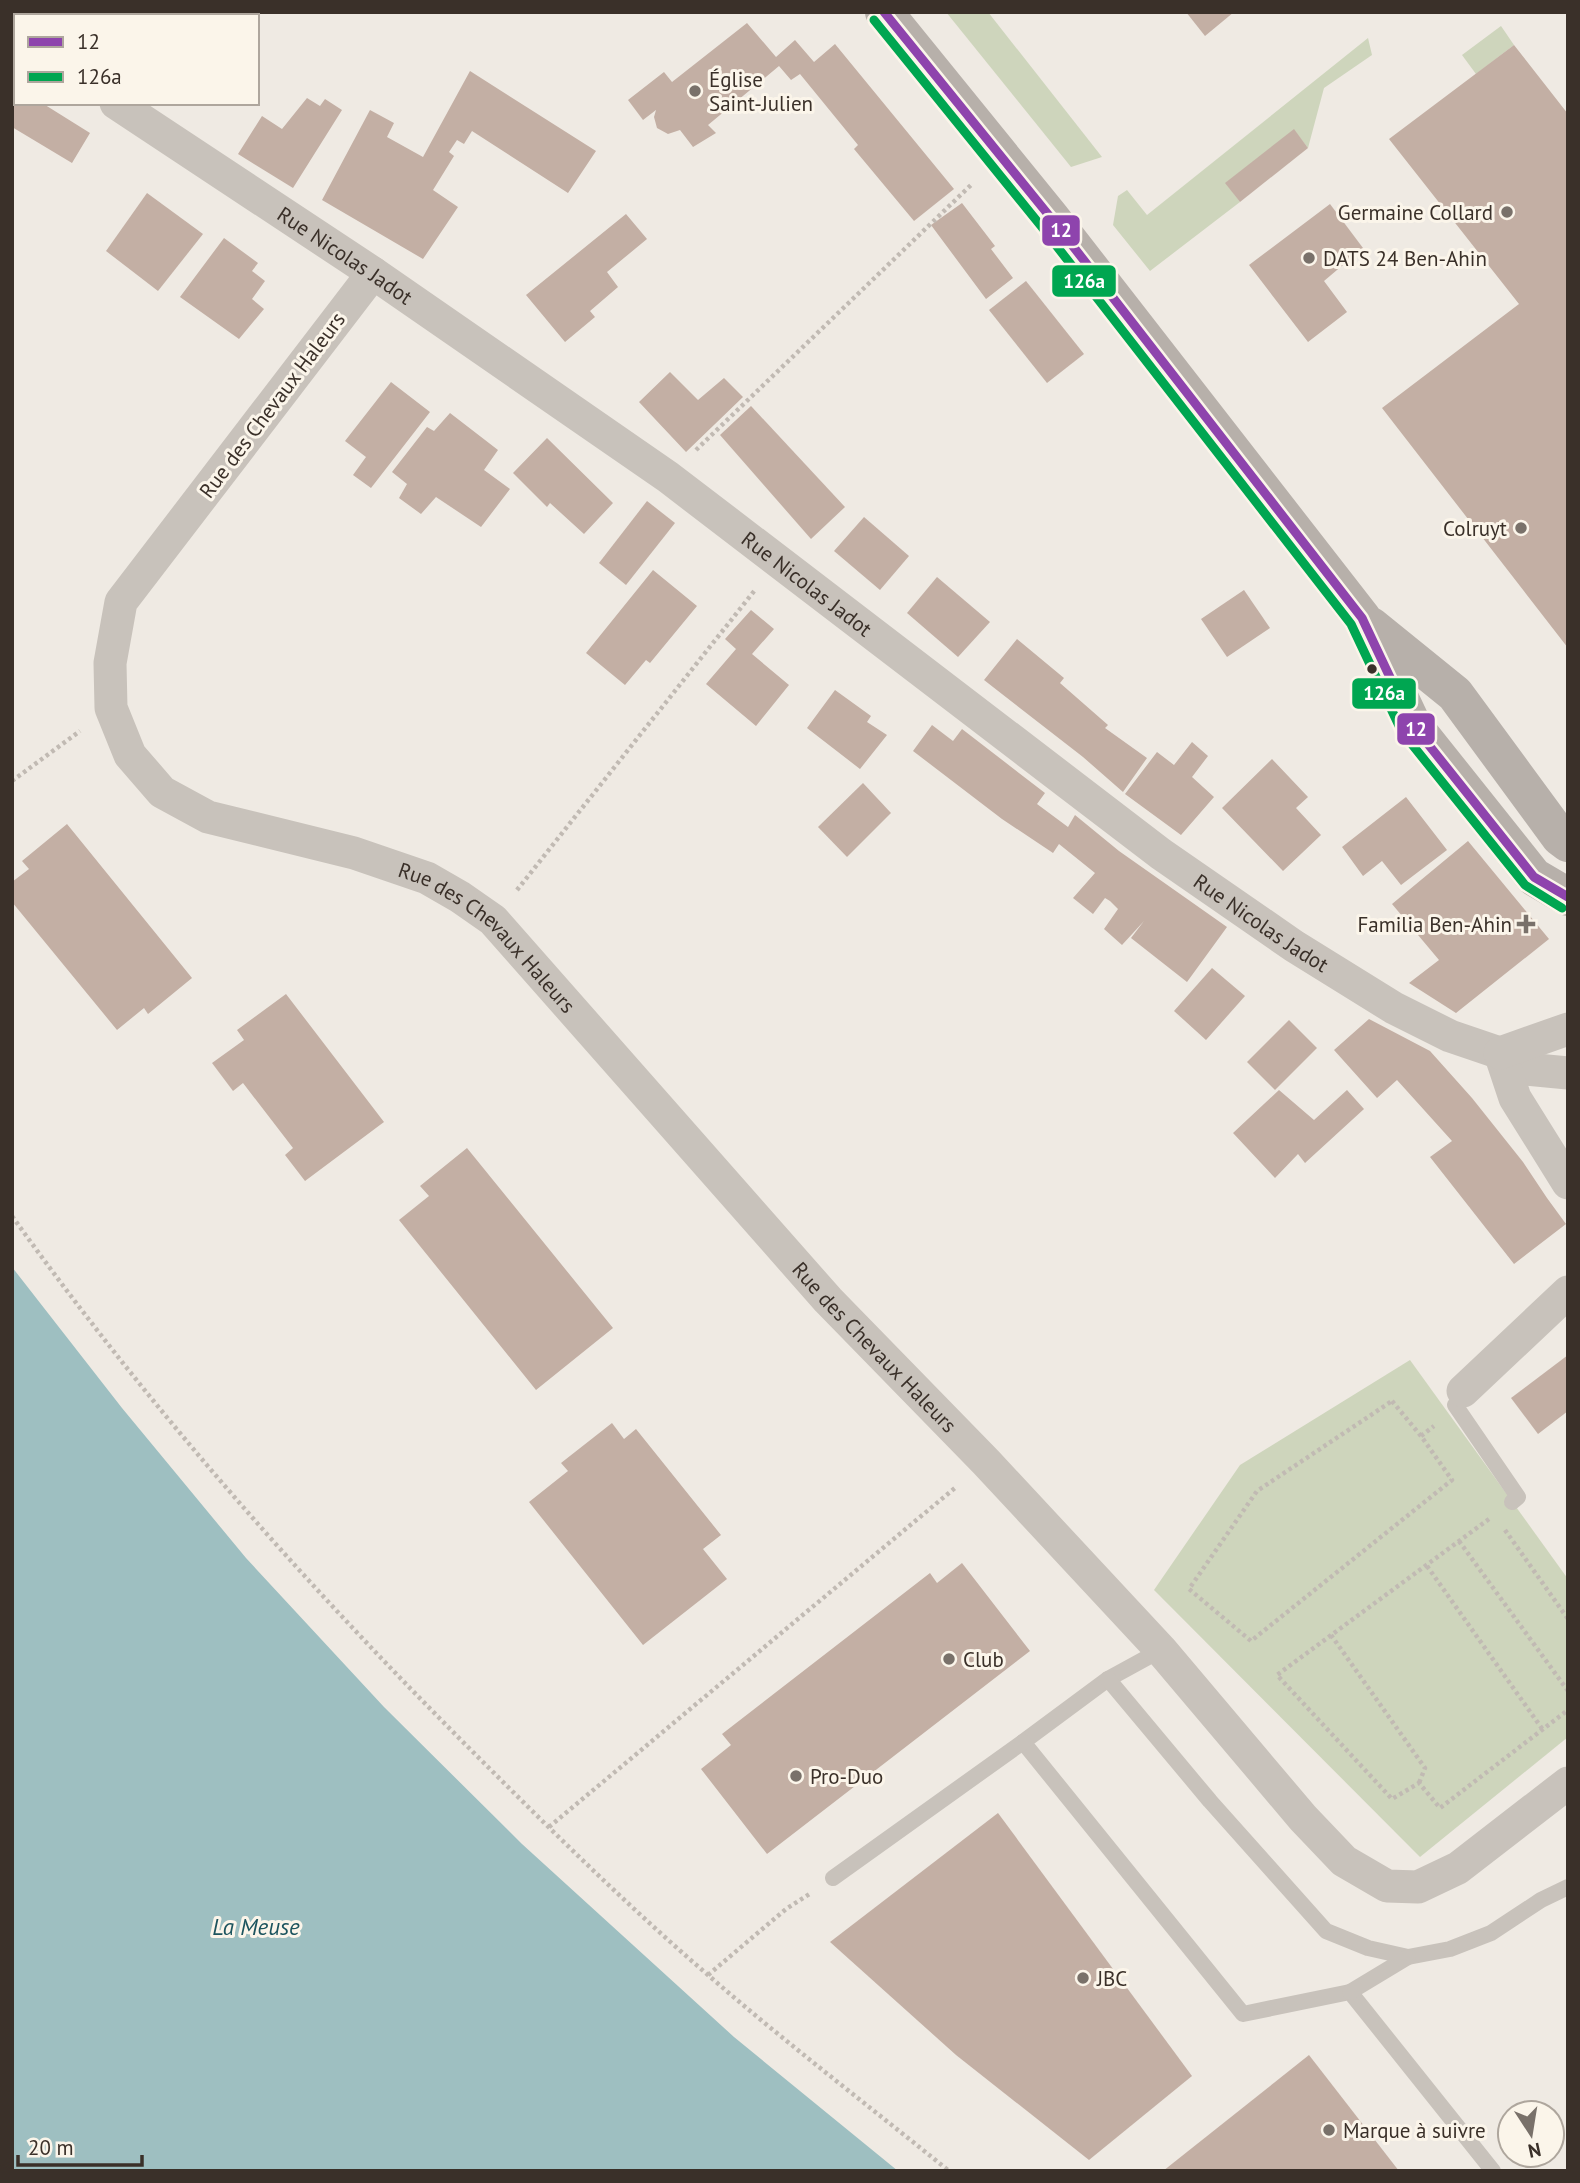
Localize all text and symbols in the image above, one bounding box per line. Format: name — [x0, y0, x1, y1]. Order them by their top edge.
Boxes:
legend — [14, 14, 259, 105]
text: 12 — [77, 28, 100, 55]
text: 126a — [77, 63, 122, 90]
place label: Église Saint-Julien — [709, 66, 813, 117]
marker: Église Saint-Julien — [687, 83, 703, 99]
place label: Germaine Collard — [1338, 199, 1493, 226]
street label: Rue Nicolas Jadot — [272, 200, 418, 310]
marker: Germaine Collard — [1499, 204, 1515, 220]
line badge: 12 — [1041, 214, 1081, 247]
text: 12 — [1050, 218, 1072, 242]
place label: DATS 24 Ben-Ahin — [1323, 245, 1487, 272]
marker: DATS 24 Ben-Ahin — [1301, 250, 1317, 266]
line badge: 126a — [1051, 264, 1117, 298]
text: 126a — [1063, 269, 1105, 293]
street label: Rue des Chevaux Haleurs — [193, 307, 351, 503]
place label: Colruyt — [1443, 515, 1507, 542]
marker: Colruyt — [1513, 520, 1529, 536]
street label: Rue Nicolas Jadot — [737, 525, 878, 642]
unlabelled marker — [1365, 662, 1379, 676]
line badge: 126a — [1351, 677, 1417, 710]
text: 126a — [1363, 681, 1405, 705]
line badge: 12 — [1396, 712, 1436, 746]
text: 12 — [1405, 717, 1427, 741]
street label: Rue des Chevaux Haleurs — [395, 856, 582, 1018]
street label: Rue Nicolas Jadot — [1189, 867, 1334, 978]
place label: Familia Ben-Ahin — [1357, 911, 1512, 938]
marker: Familia Ben-Ahin — [1518, 916, 1534, 932]
street label: Rue des Chevaux Haleurs — [787, 1256, 963, 1438]
place label: Club — [963, 1646, 1004, 1673]
marker: Club — [941, 1651, 957, 1667]
place label: Pro-Duo — [810, 1763, 883, 1790]
marker: Pro-Duo — [788, 1768, 804, 1784]
water label: La Meuse — [212, 1912, 300, 1941]
place label: JBC — [1096, 1965, 1127, 1992]
marker: JBC — [1075, 1970, 1091, 1986]
north arrow — [1496, 2099, 1566, 2169]
place label: Marque à suivre — [1343, 2117, 1486, 2144]
marker: Marque à suivre — [1321, 2122, 1337, 2138]
scale bar — [18, 2124, 142, 2168]
text: 20 m — [28, 2134, 74, 2161]
text: N — [1526, 2138, 1543, 2164]

